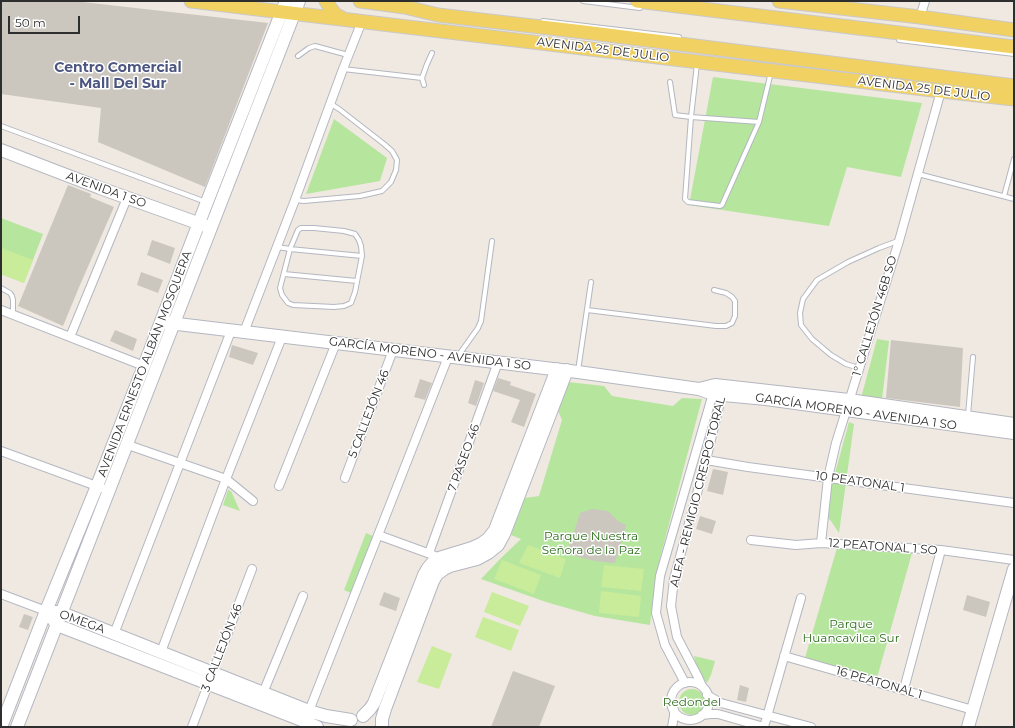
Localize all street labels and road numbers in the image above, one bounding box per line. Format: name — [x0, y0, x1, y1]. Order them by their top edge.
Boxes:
street label: AVENIDA 25 DE JULIO — [536, 35, 670, 65]
street label: AVENIDA 25 DE JULIO — [857, 74, 991, 104]
street label: AVENIDA 1 SO — [64, 169, 148, 211]
street label: AVENIDA ERNESTO ALBÁN MOSQUERA — [95, 249, 195, 479]
street label: 1° CALLEJÓN 46B SO — [850, 254, 900, 378]
street label: GARCÍA MORENO - AVENIDA 1 SO — [328, 334, 532, 374]
street label: 5 CALLEJÓN 46 — [346, 368, 392, 460]
street label: GARCÍA MORENO - AVENIDA 1 SO — [754, 391, 958, 433]
street label: ALFA - REMIGIO CRESPO TORAL — [667, 395, 729, 589]
street label: 7 PASEO 46 — [445, 422, 483, 494]
street label: 10 PEATONAL 1 — [815, 469, 905, 495]
street label: 12 PEATONAL 1 SO — [828, 536, 938, 558]
street label: 3 CALLEJÓN 46 — [199, 602, 245, 694]
street label: OMEGA — [57, 607, 107, 637]
street label: 16 PEATONAL 1 — [834, 664, 924, 702]

